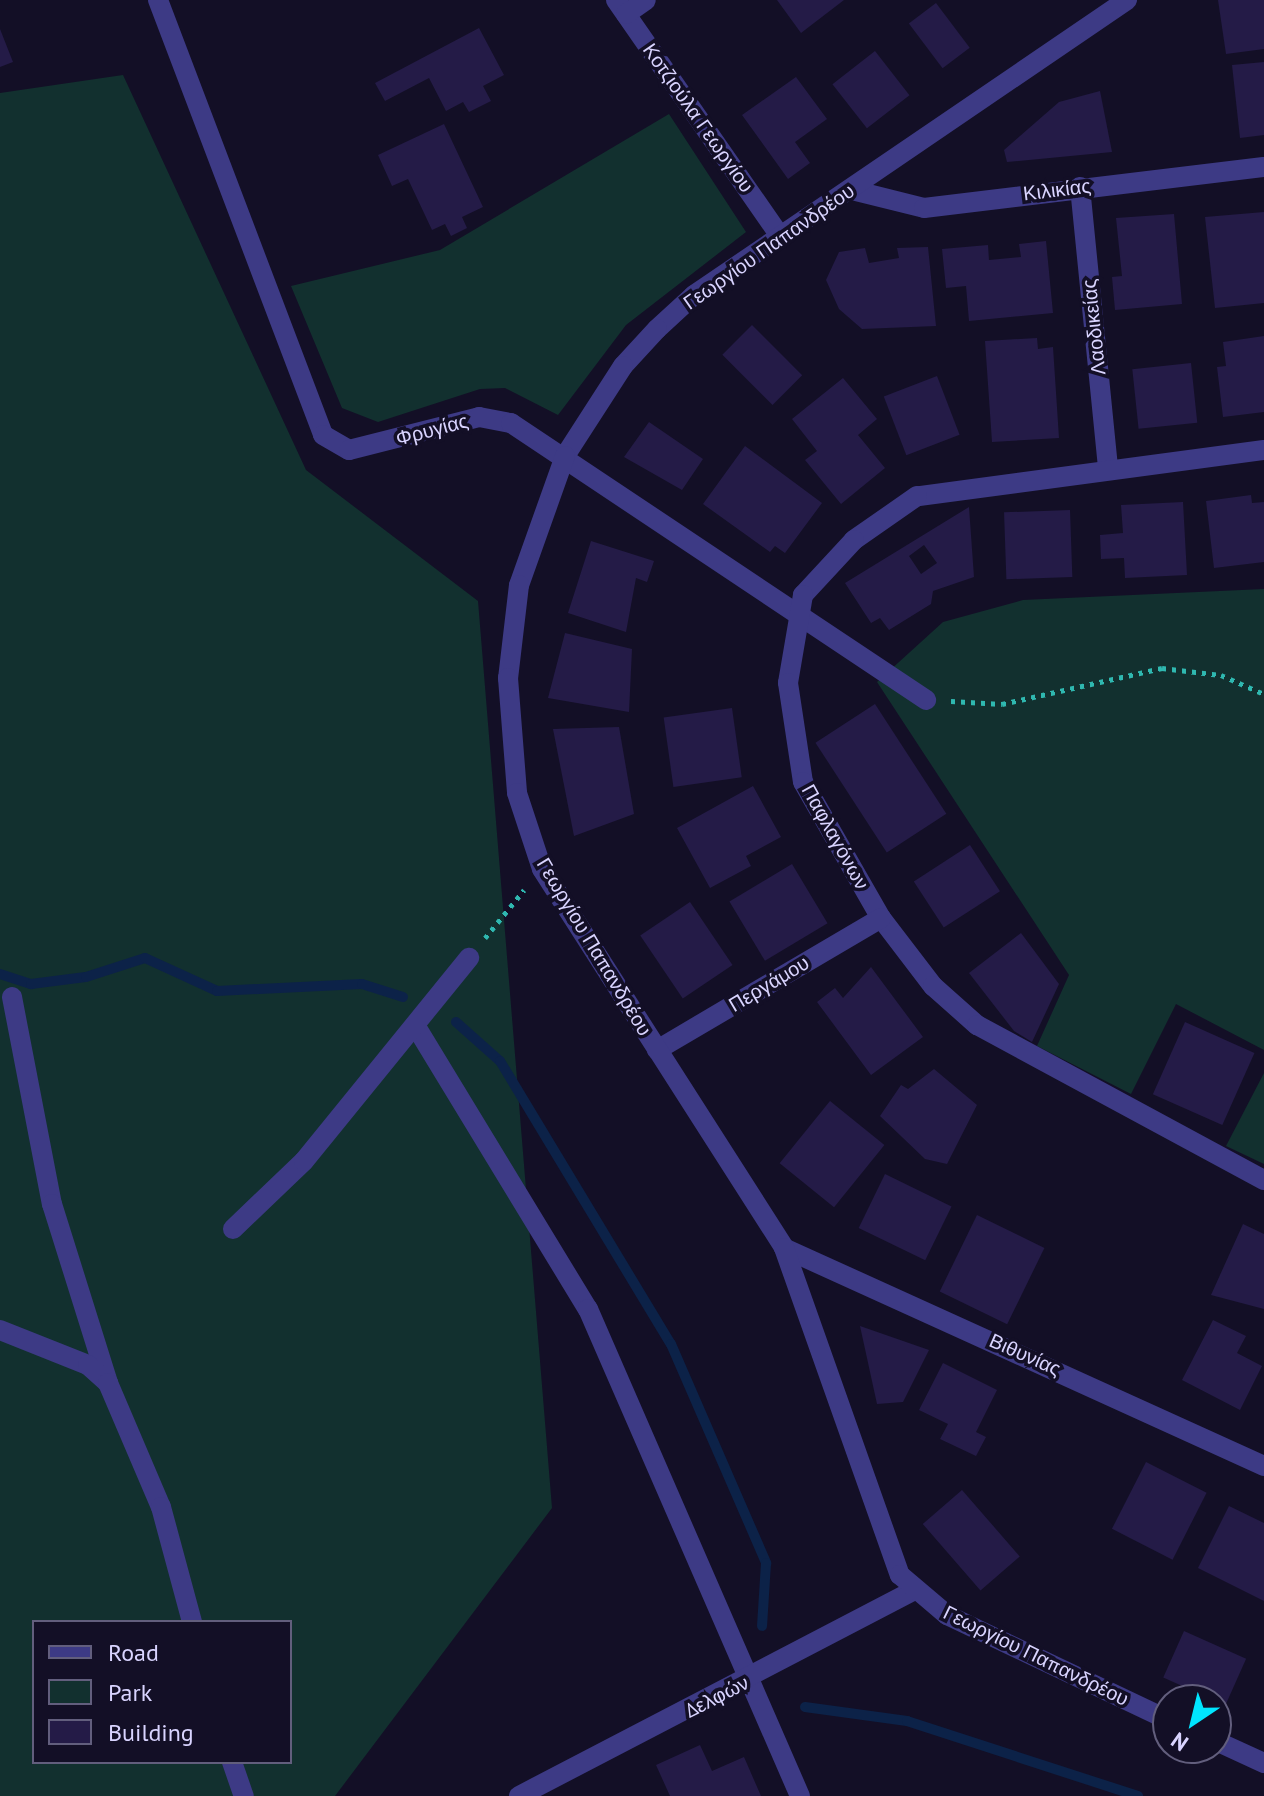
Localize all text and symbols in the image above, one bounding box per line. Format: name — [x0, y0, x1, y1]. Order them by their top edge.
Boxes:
street label: Κοτζιούλα Γεωργίου — [638, 39, 758, 197]
street label: Κιλικίας — [1022, 174, 1092, 206]
street label: Γεωργίου Παπανδρέου — [679, 179, 859, 315]
street label: Λαοδικείας — [1077, 278, 1111, 376]
street label: Φρυγίας — [393, 409, 471, 451]
street label: Παφλαγόνων — [796, 780, 874, 894]
street label: Γεωργίου Παπανδρέου — [531, 854, 657, 1040]
street label: Περγάμου — [725, 951, 813, 1017]
street label: Βιθυνίας — [986, 1329, 1064, 1381]
street label: Γεωργίου Παπανδρέου — [939, 1601, 1133, 1711]
legend — [32, 1620, 292, 1764]
text: Road — [108, 1637, 159, 1668]
street label: Δελφών — [681, 1671, 753, 1723]
text: Park — [108, 1677, 152, 1708]
north arrow — [1152, 1684, 1232, 1764]
text: Building — [108, 1717, 194, 1748]
text: N — [1165, 1726, 1193, 1758]

